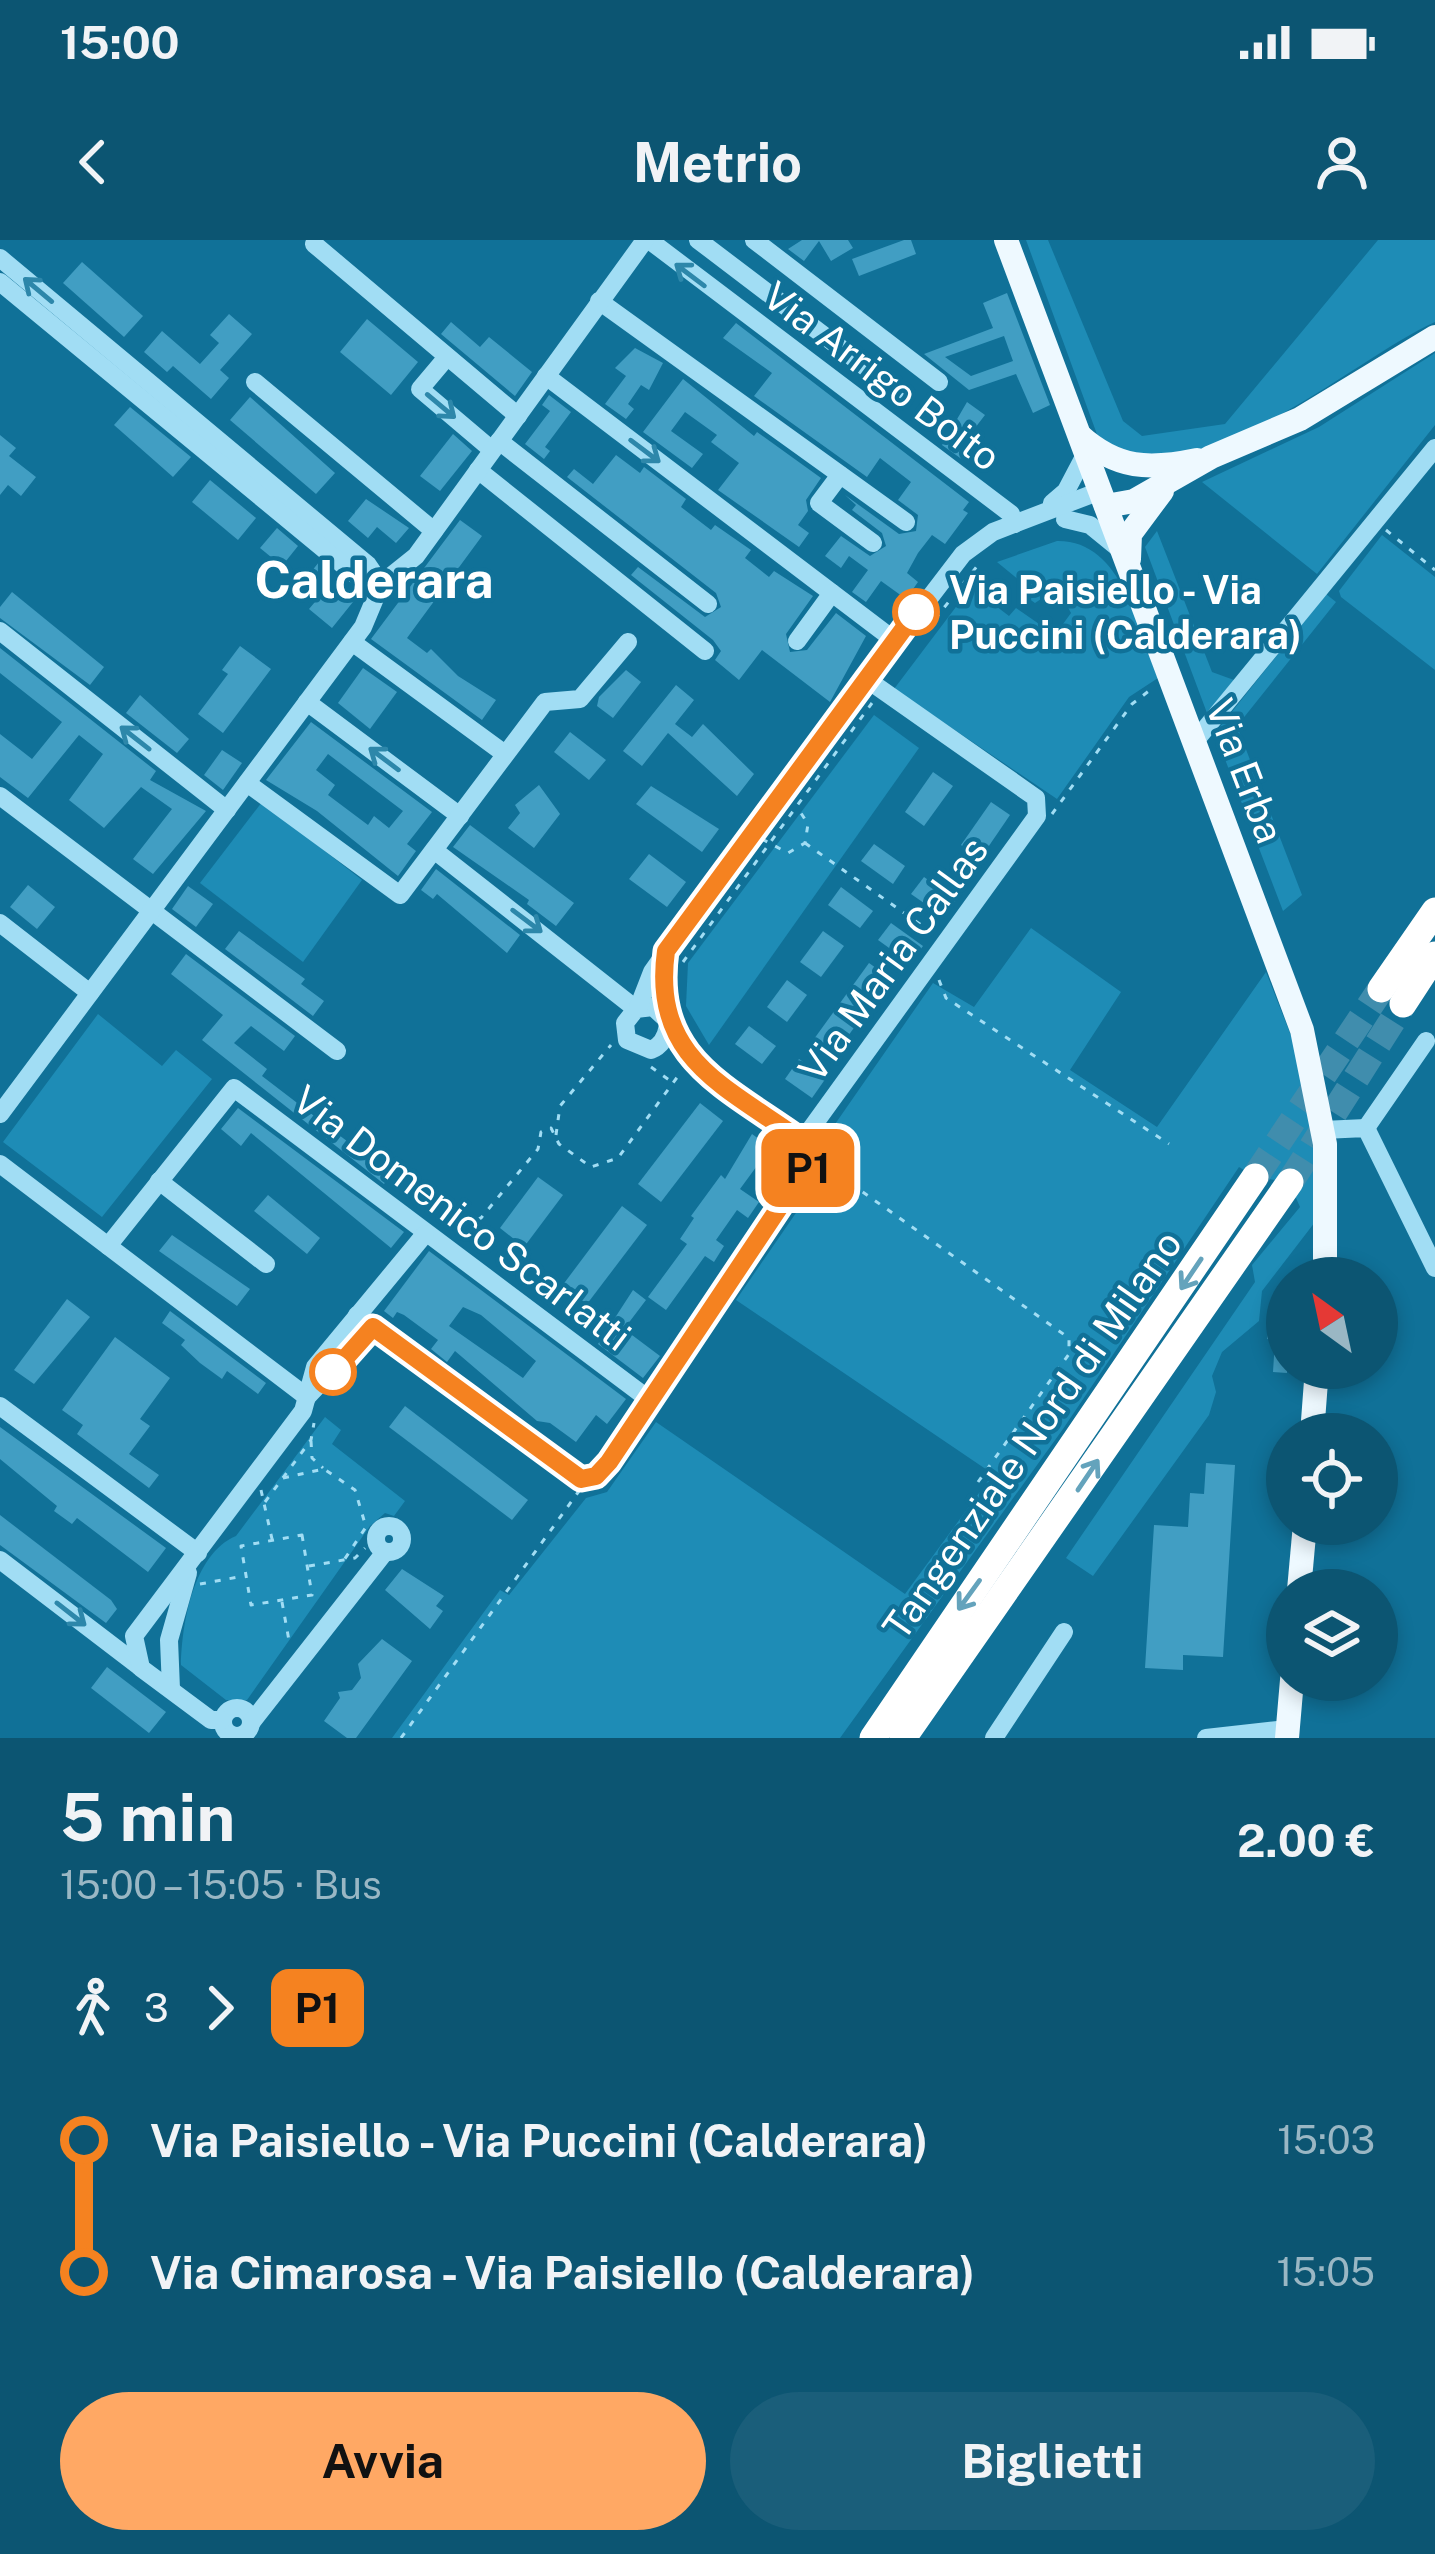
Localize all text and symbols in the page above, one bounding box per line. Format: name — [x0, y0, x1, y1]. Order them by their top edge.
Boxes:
text: 15:00 — [60, 16, 180, 69]
icon: back — [60, 129, 126, 195]
icon: person — [1309, 129, 1375, 195]
text: Metrio — [633, 131, 802, 194]
one-way arrow — [674, 263, 707, 288]
street label: Via Arrigo Boito — [755, 272, 1009, 480]
one-way arrow — [23, 276, 54, 304]
one-way arrow — [425, 392, 456, 419]
one-way arrow — [628, 438, 661, 463]
district label: Calderara — [254, 550, 494, 609]
place label: Via Paisiello - Via Puccini (Calderara) — [949, 567, 1302, 658]
marker: Via Paisiello - Via Puccini (Calderara) — [894, 590, 938, 634]
street label: Via Erba — [1197, 693, 1293, 849]
one-way arrow — [120, 725, 152, 752]
one-way arrow — [368, 746, 400, 772]
street label: Via Maria Callas — [789, 828, 997, 1090]
one-way arrow — [510, 908, 543, 933]
street label: Via Domenico Scarlatti — [284, 1076, 640, 1360]
line badge: P1 — [754, 1129, 862, 1207]
text: P1 — [785, 1143, 831, 1192]
street label: Tangenziale Nord di Milano — [873, 1222, 1191, 1648]
one-way arrow — [1179, 1257, 1204, 1291]
north arrow — [1266, 1257, 1398, 1389]
map controls — [1266, 1257, 1398, 1701]
unlabelled marker — [311, 1350, 355, 1394]
button: locate — [1266, 1413, 1398, 1545]
one-way arrow — [1075, 1459, 1100, 1493]
button: layers — [1266, 1569, 1398, 1701]
one-way arrow — [957, 1578, 982, 1611]
one-way arrow — [54, 1600, 86, 1627]
text: 5 min — [60, 1778, 236, 1856]
text: 2.00 € — [1237, 1814, 1375, 1867]
text: 15:00 – 15:05 · Bus — [60, 1862, 382, 1908]
icon: walk — [60, 1975, 126, 2041]
icon: forward — [187, 1975, 253, 2041]
text: P1 — [295, 1983, 340, 2032]
text: 3 — [144, 1985, 169, 2031]
text: Via Paisiello - Via Puccini (Calderara) — [150, 2114, 928, 2167]
text: 15:03 — [1277, 2117, 1375, 2163]
text: Via Cimarosa - Via PaisieIIo (Calderara) — [150, 2246, 975, 2299]
text: 15:05 — [1277, 2249, 1375, 2295]
button: Avvia — [60, 2392, 706, 2530]
button: Biglietti — [730, 2392, 1375, 2530]

